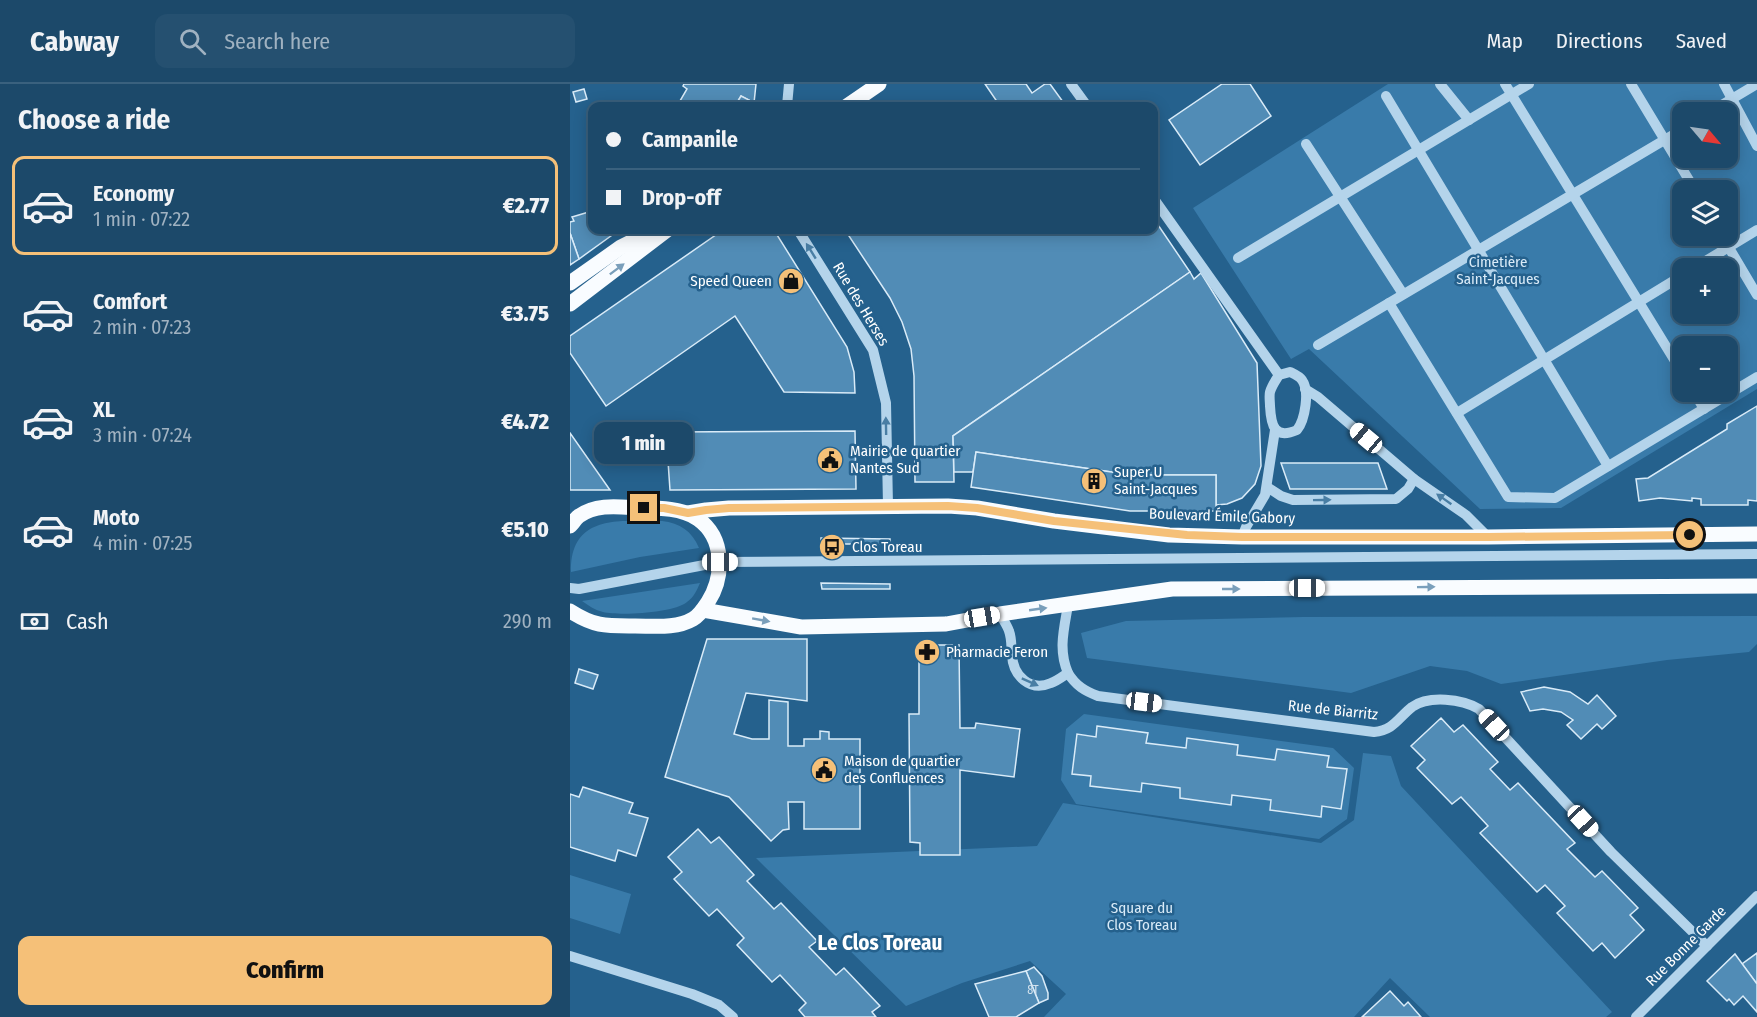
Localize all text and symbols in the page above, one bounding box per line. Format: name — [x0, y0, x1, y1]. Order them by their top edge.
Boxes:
search box — [155, 14, 575, 68]
text: Cabway — [30, 25, 119, 58]
icon: search — [176, 25, 209, 58]
text: Search here — [224, 28, 330, 55]
text: Map — [1486, 28, 1523, 54]
text: Directions — [1556, 28, 1643, 54]
text: Saved — [1676, 28, 1727, 54]
north arrow — [1672, 102, 1738, 168]
map controls — [1672, 102, 1738, 402]
text: Choose a ride — [18, 104, 170, 136]
text: Campanile — [642, 126, 738, 153]
icon: car — [21, 179, 75, 233]
text: Economy — [93, 180, 174, 207]
button: layers — [1672, 180, 1738, 246]
text: Drop-off — [642, 184, 721, 211]
text: €2.77 — [503, 192, 549, 219]
text: 1 min · 07:22 — [93, 207, 190, 231]
one-way arrow — [806, 243, 817, 259]
park label: Cimetière Saint-Jacques — [1456, 253, 1540, 288]
button: + — [1672, 258, 1738, 324]
street label: Rue des Herses — [829, 259, 893, 349]
one-way arrow — [609, 263, 625, 275]
shop icon: Speed Queen — [776, 266, 806, 296]
place label: Speed Queen — [690, 272, 772, 290]
icon: car — [21, 287, 75, 341]
text: Comfort — [93, 288, 167, 315]
text: €3.75 — [501, 300, 549, 327]
text: 2 min · 07:23 — [93, 315, 191, 339]
button: − — [1672, 336, 1738, 402]
icon: car — [21, 395, 75, 449]
text: XL — [93, 396, 115, 423]
text: €4.72 — [501, 408, 549, 435]
one-way arrow — [882, 417, 891, 436]
car — [1346, 420, 1386, 456]
callout: 1 min — [595, 421, 694, 463]
text: 3 min · 07:24 — [93, 423, 192, 447]
text: 1 min — [622, 431, 665, 455]
place label: Mairie de quartier Nantes Sud — [850, 442, 961, 477]
public building icon: Mairie de quartier Nantes Sud — [815, 445, 845, 475]
place label: Super U Saint-Jacques — [1114, 463, 1197, 498]
building icon: Super U Saint-Jacques — [1079, 466, 1109, 496]
one-way arrow — [1436, 493, 1452, 505]
route end — [630, 494, 657, 521]
one-way arrow — [1312, 495, 1331, 505]
icon: car — [21, 503, 75, 557]
text: Moto — [93, 504, 140, 531]
street label: Boulevard Émile Gabory — [1149, 504, 1296, 528]
text: €5.10 — [502, 516, 549, 543]
route start — [1676, 521, 1703, 548]
text: 4 min · 07:25 — [93, 531, 192, 555]
bus stop icon: Clos Toreau — [817, 532, 847, 562]
place label: Clos Toreau — [852, 538, 922, 556]
car — [702, 553, 738, 571]
car — [1289, 579, 1325, 597]
one-way arrow — [1417, 582, 1436, 592]
one-way arrow — [1222, 584, 1241, 594]
one-way arrow — [1028, 604, 1047, 614]
icon: cash — [18, 605, 51, 638]
car — [963, 605, 1001, 629]
text: Cash — [66, 608, 109, 635]
text: 290 m — [503, 609, 552, 633]
one-way arrow — [751, 615, 770, 624]
pharmacy icon: Pharmacie Feron — [912, 637, 942, 667]
place label: Pharmacie Feron — [946, 643, 1048, 661]
one-way arrow — [1022, 677, 1040, 687]
car — [1125, 691, 1163, 713]
street label: Rue de Biarritz — [1287, 696, 1379, 724]
car — [1475, 706, 1513, 744]
place label: Maison de quartier des Confluences — [844, 752, 961, 787]
public building icon: Maison de quartier des Confluences — [809, 755, 839, 785]
car — [1564, 802, 1602, 840]
park label: Square du Clos Toreau — [1107, 899, 1177, 934]
street label: Rue Bonne Garde — [1642, 902, 1730, 990]
district label: Le Clos Toreau — [818, 930, 942, 956]
button: Confirm — [18, 936, 552, 1005]
house number: 8T — [1027, 983, 1039, 997]

